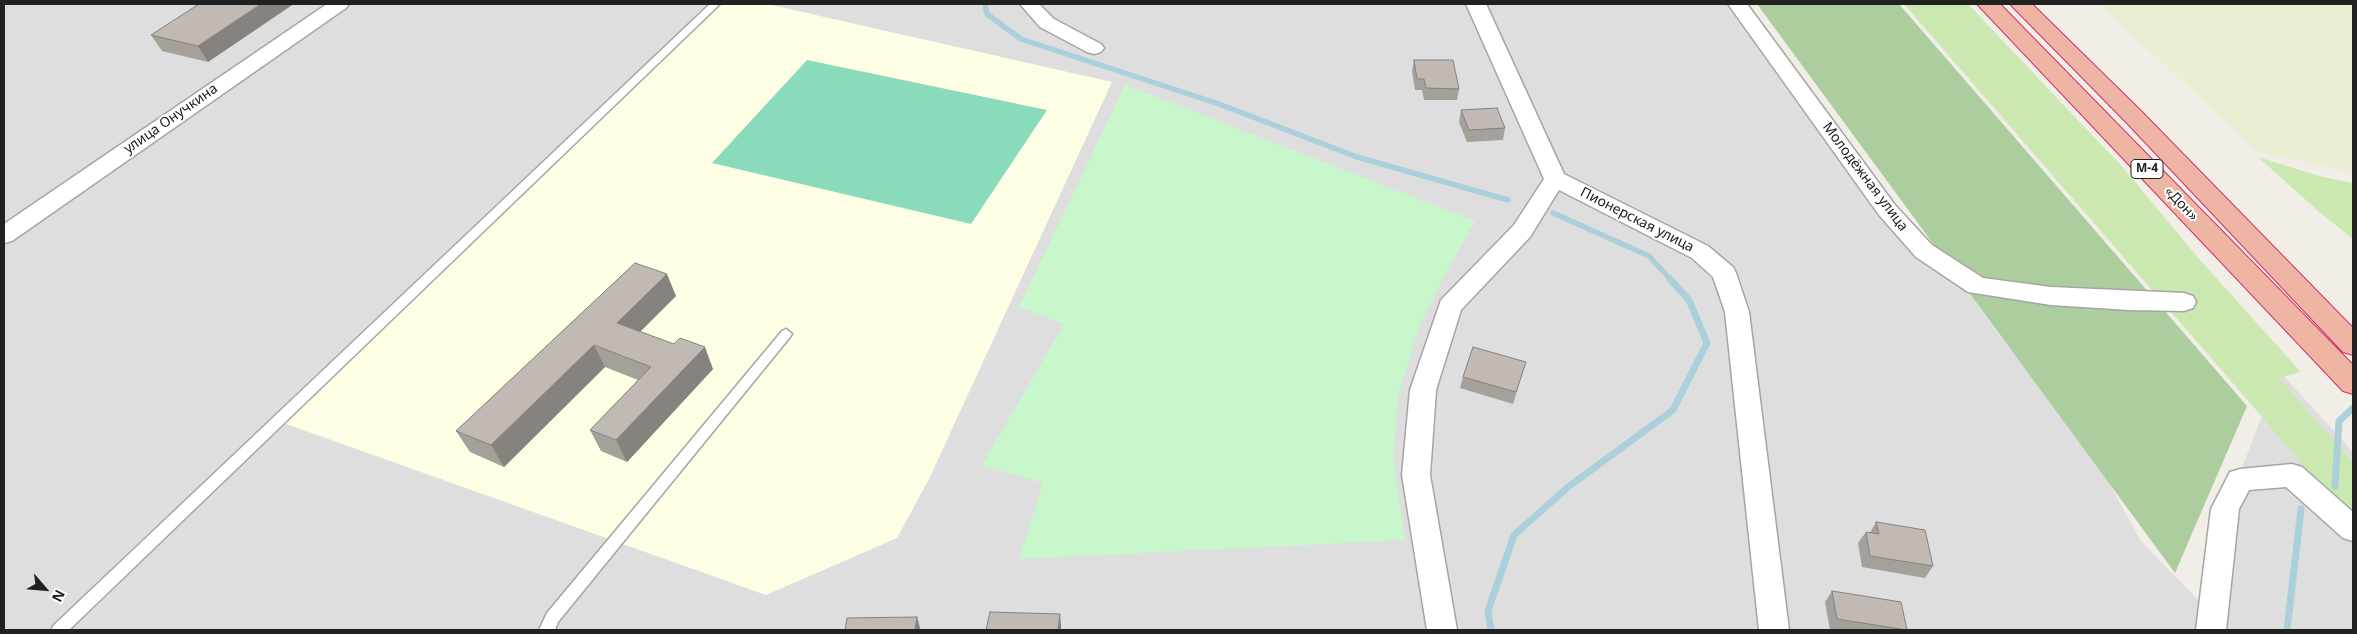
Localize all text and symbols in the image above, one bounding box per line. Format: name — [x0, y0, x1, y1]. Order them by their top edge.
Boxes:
street label: улица Онучкина — [121, 80, 221, 158]
street label: Молодёжная улица — [1819, 119, 1911, 235]
road number: М-4 — [2131, 160, 2163, 178]
street label: «Дон» — [2161, 183, 2201, 225]
street label: Пионерская улица — [1577, 184, 1697, 256]
north arrow — [20, 564, 70, 614]
text: N — [48, 587, 70, 605]

